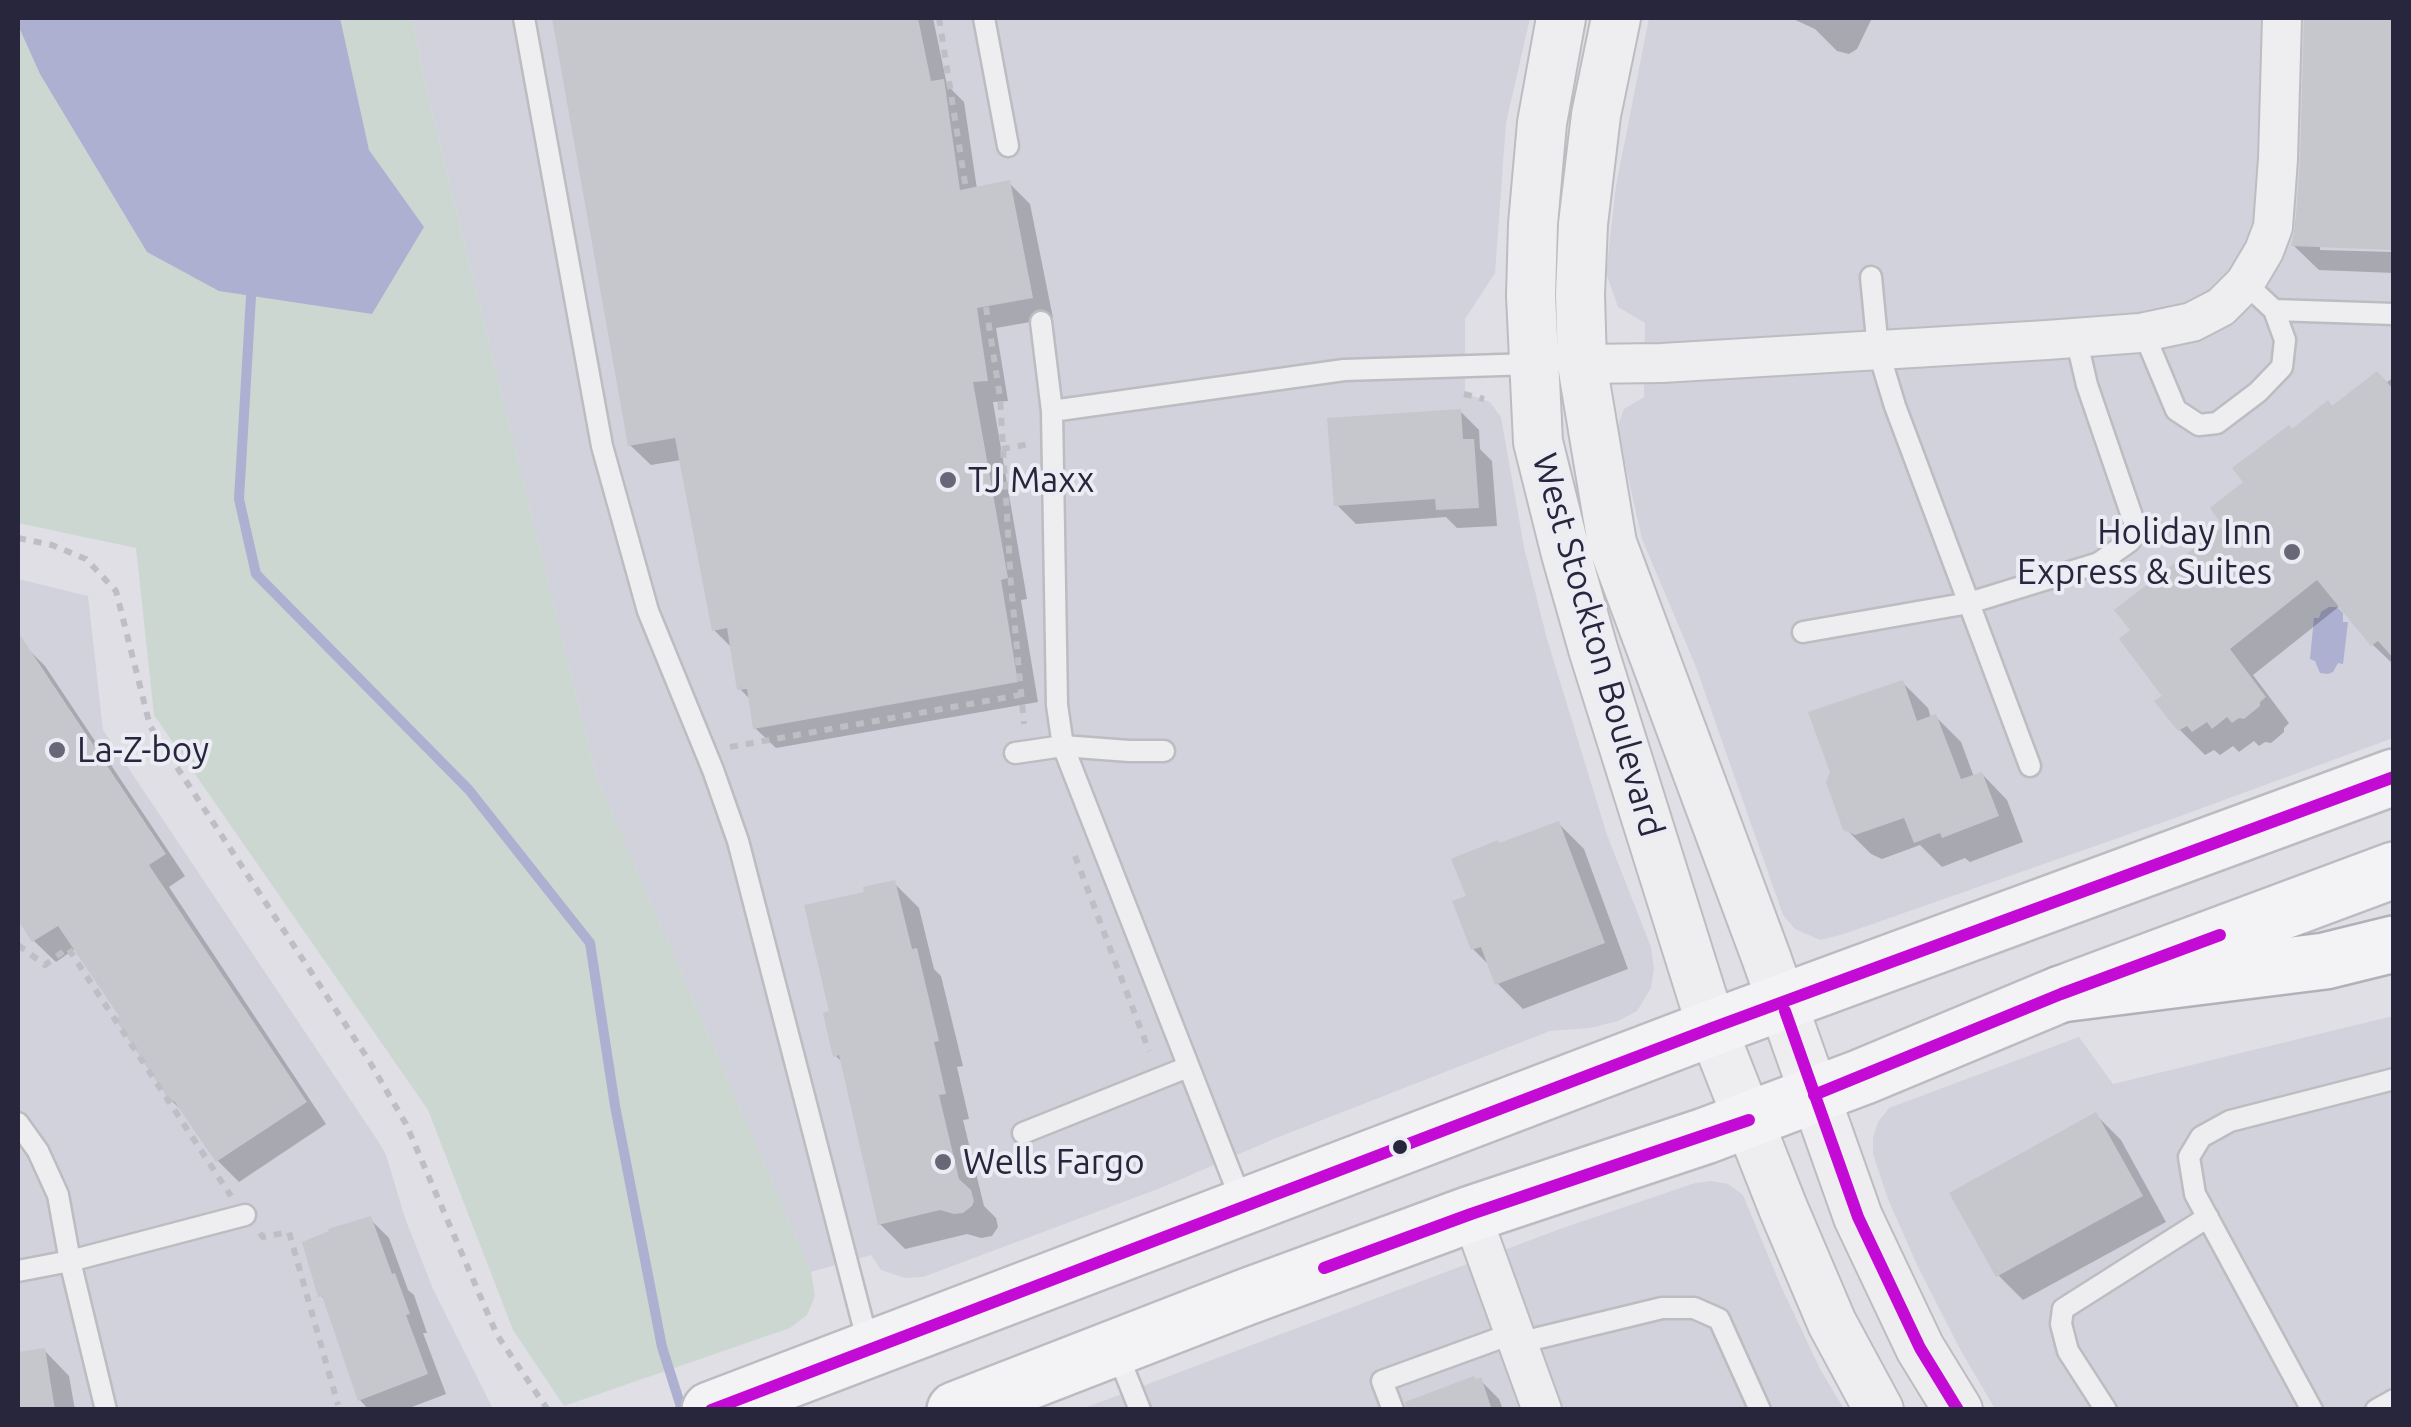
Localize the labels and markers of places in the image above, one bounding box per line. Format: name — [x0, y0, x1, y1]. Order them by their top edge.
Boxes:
place label: TJ Maxx — [968, 459, 1094, 501]
marker: TJ Maxx — [937, 469, 959, 491]
place label: Holiday Inn Express & Suites — [2017, 511, 2272, 593]
marker: Holiday Inn Express & Suites — [2281, 541, 2303, 563]
place label: La-Z-boy — [77, 729, 209, 771]
marker: La-Z-boy — [46, 739, 68, 761]
unlabelled marker — [1390, 1137, 1410, 1157]
place label: Wells Fargo — [963, 1141, 1145, 1183]
marker: Wells Fargo — [932, 1151, 954, 1173]

